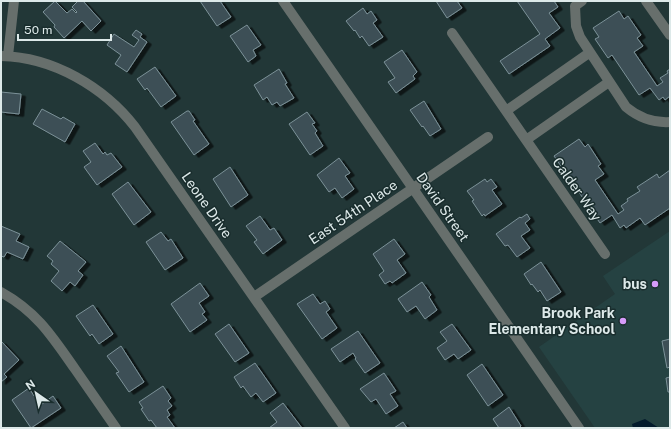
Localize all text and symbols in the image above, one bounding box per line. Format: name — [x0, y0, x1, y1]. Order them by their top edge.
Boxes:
scale bar — [18, 16, 111, 42]
text: 50 m — [24, 23, 52, 37]
street label: Calder Way — [549, 154, 605, 224]
street label: Leone Drive — [179, 169, 236, 241]
street label: David Street — [413, 169, 473, 245]
street label: East 54th Place — [306, 177, 400, 247]
place label: bus — [623, 276, 647, 292]
marker: bus — [650, 279, 660, 289]
place label: Brook Park Elementary School — [488, 305, 615, 337]
marker: Brook Park Elementary School — [618, 316, 628, 326]
north arrow — [16, 373, 56, 413]
text: N — [23, 377, 37, 392]

